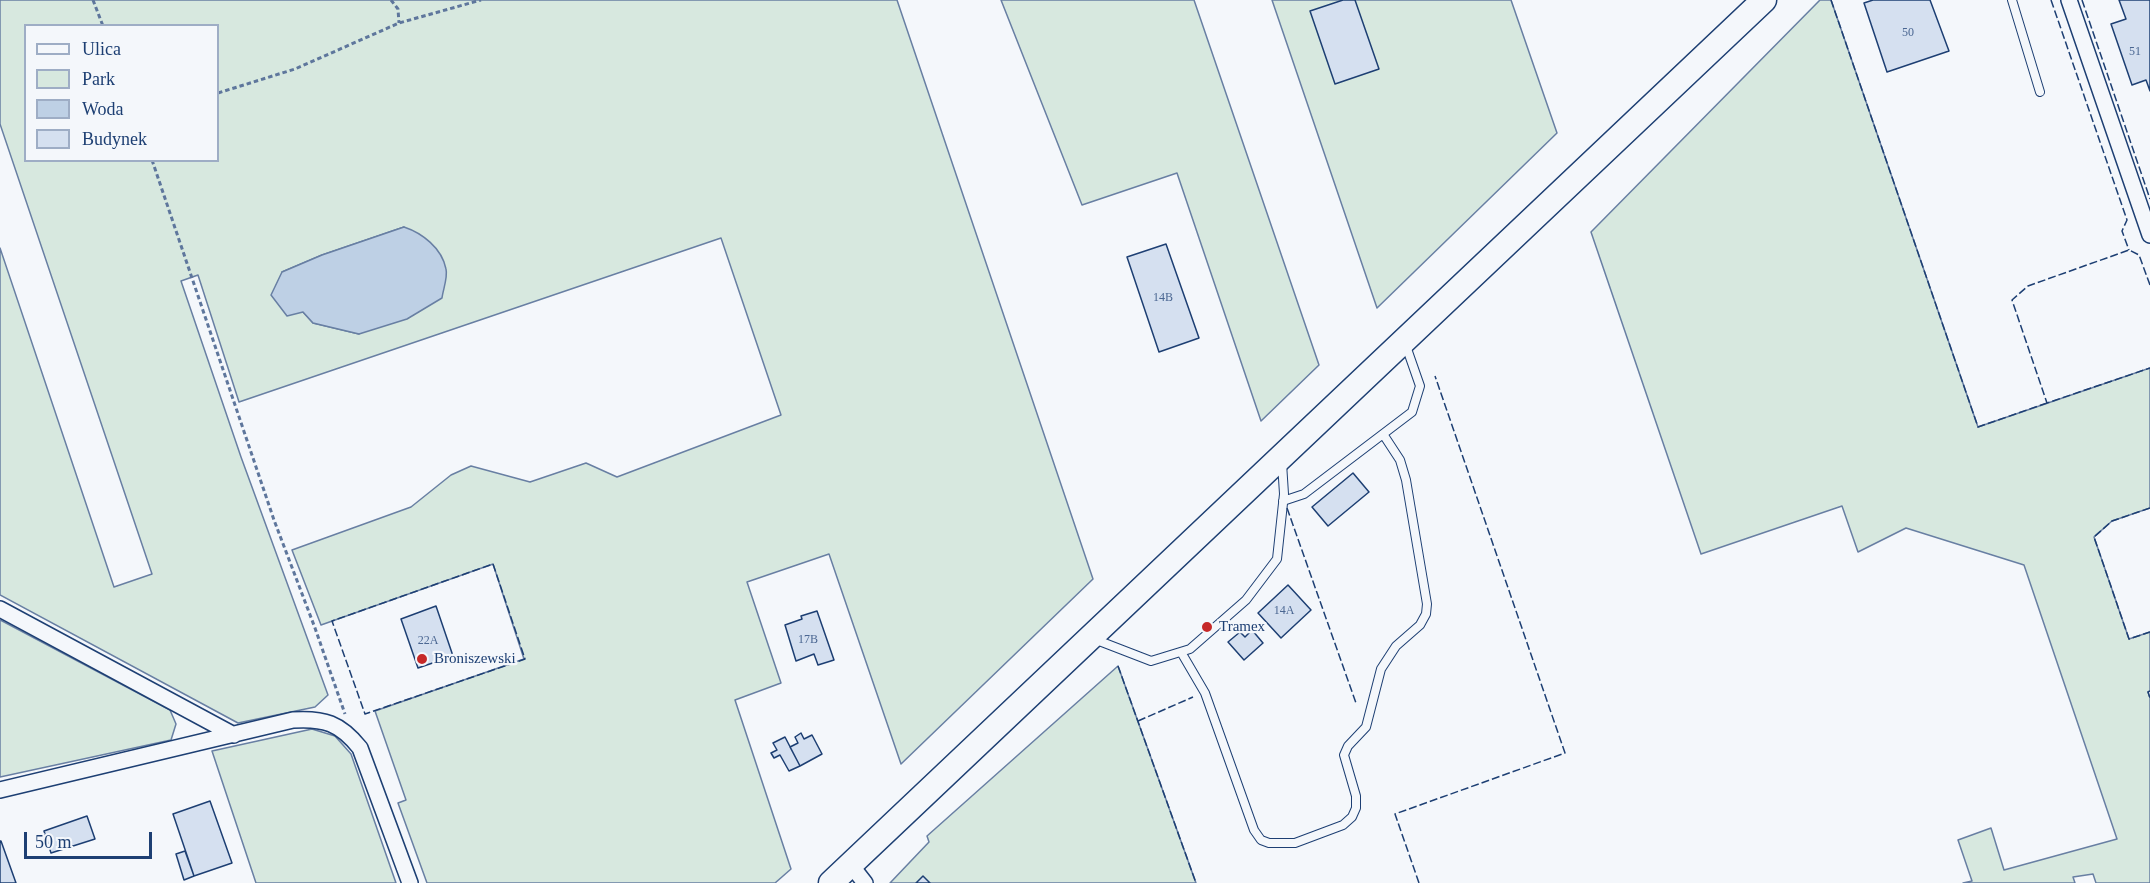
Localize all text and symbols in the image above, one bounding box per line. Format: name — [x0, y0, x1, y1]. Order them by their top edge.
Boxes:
legend — [24, 24, 219, 162]
house number: 50 — [1902, 26, 1914, 40]
text: Ulica — [82, 39, 121, 59]
house number: 51 — [2129, 45, 2141, 59]
text: Park — [82, 69, 115, 89]
text: Woda — [82, 99, 124, 119]
text: Budynek — [82, 129, 147, 149]
house number: 14B — [1153, 291, 1173, 305]
house number: 14A — [1274, 604, 1294, 618]
place label: Tramex — [1219, 618, 1265, 636]
marker: Tramex — [1200, 620, 1214, 634]
house number: 17B — [798, 633, 818, 647]
house number: 22A — [418, 634, 438, 648]
place label: Broniszewski — [434, 650, 516, 668]
marker: Broniszewski — [415, 652, 429, 666]
scale bar — [27, 820, 154, 858]
text: 50 m — [35, 832, 72, 852]

